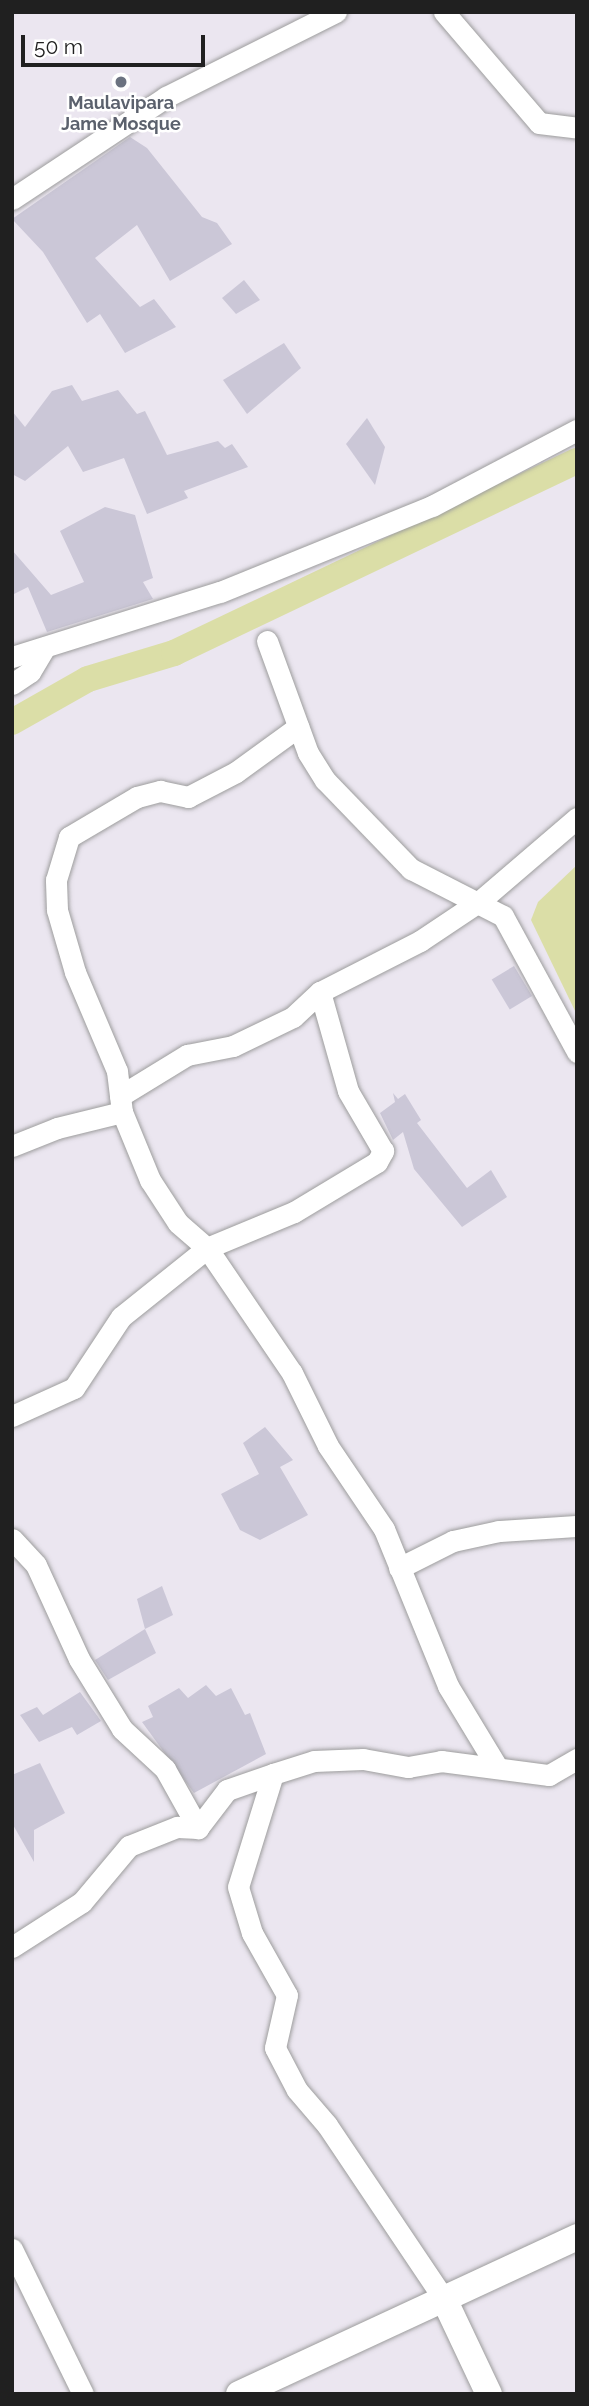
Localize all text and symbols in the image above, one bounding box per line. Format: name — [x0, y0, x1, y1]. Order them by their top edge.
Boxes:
scale bar — [24, 21, 208, 65]
text: 50 m — [34, 34, 83, 59]
marker: Maulavipara Jame Mosque — [113, 74, 129, 90]
place label: Maulavipara Jame Mosque — [61, 93, 181, 136]

